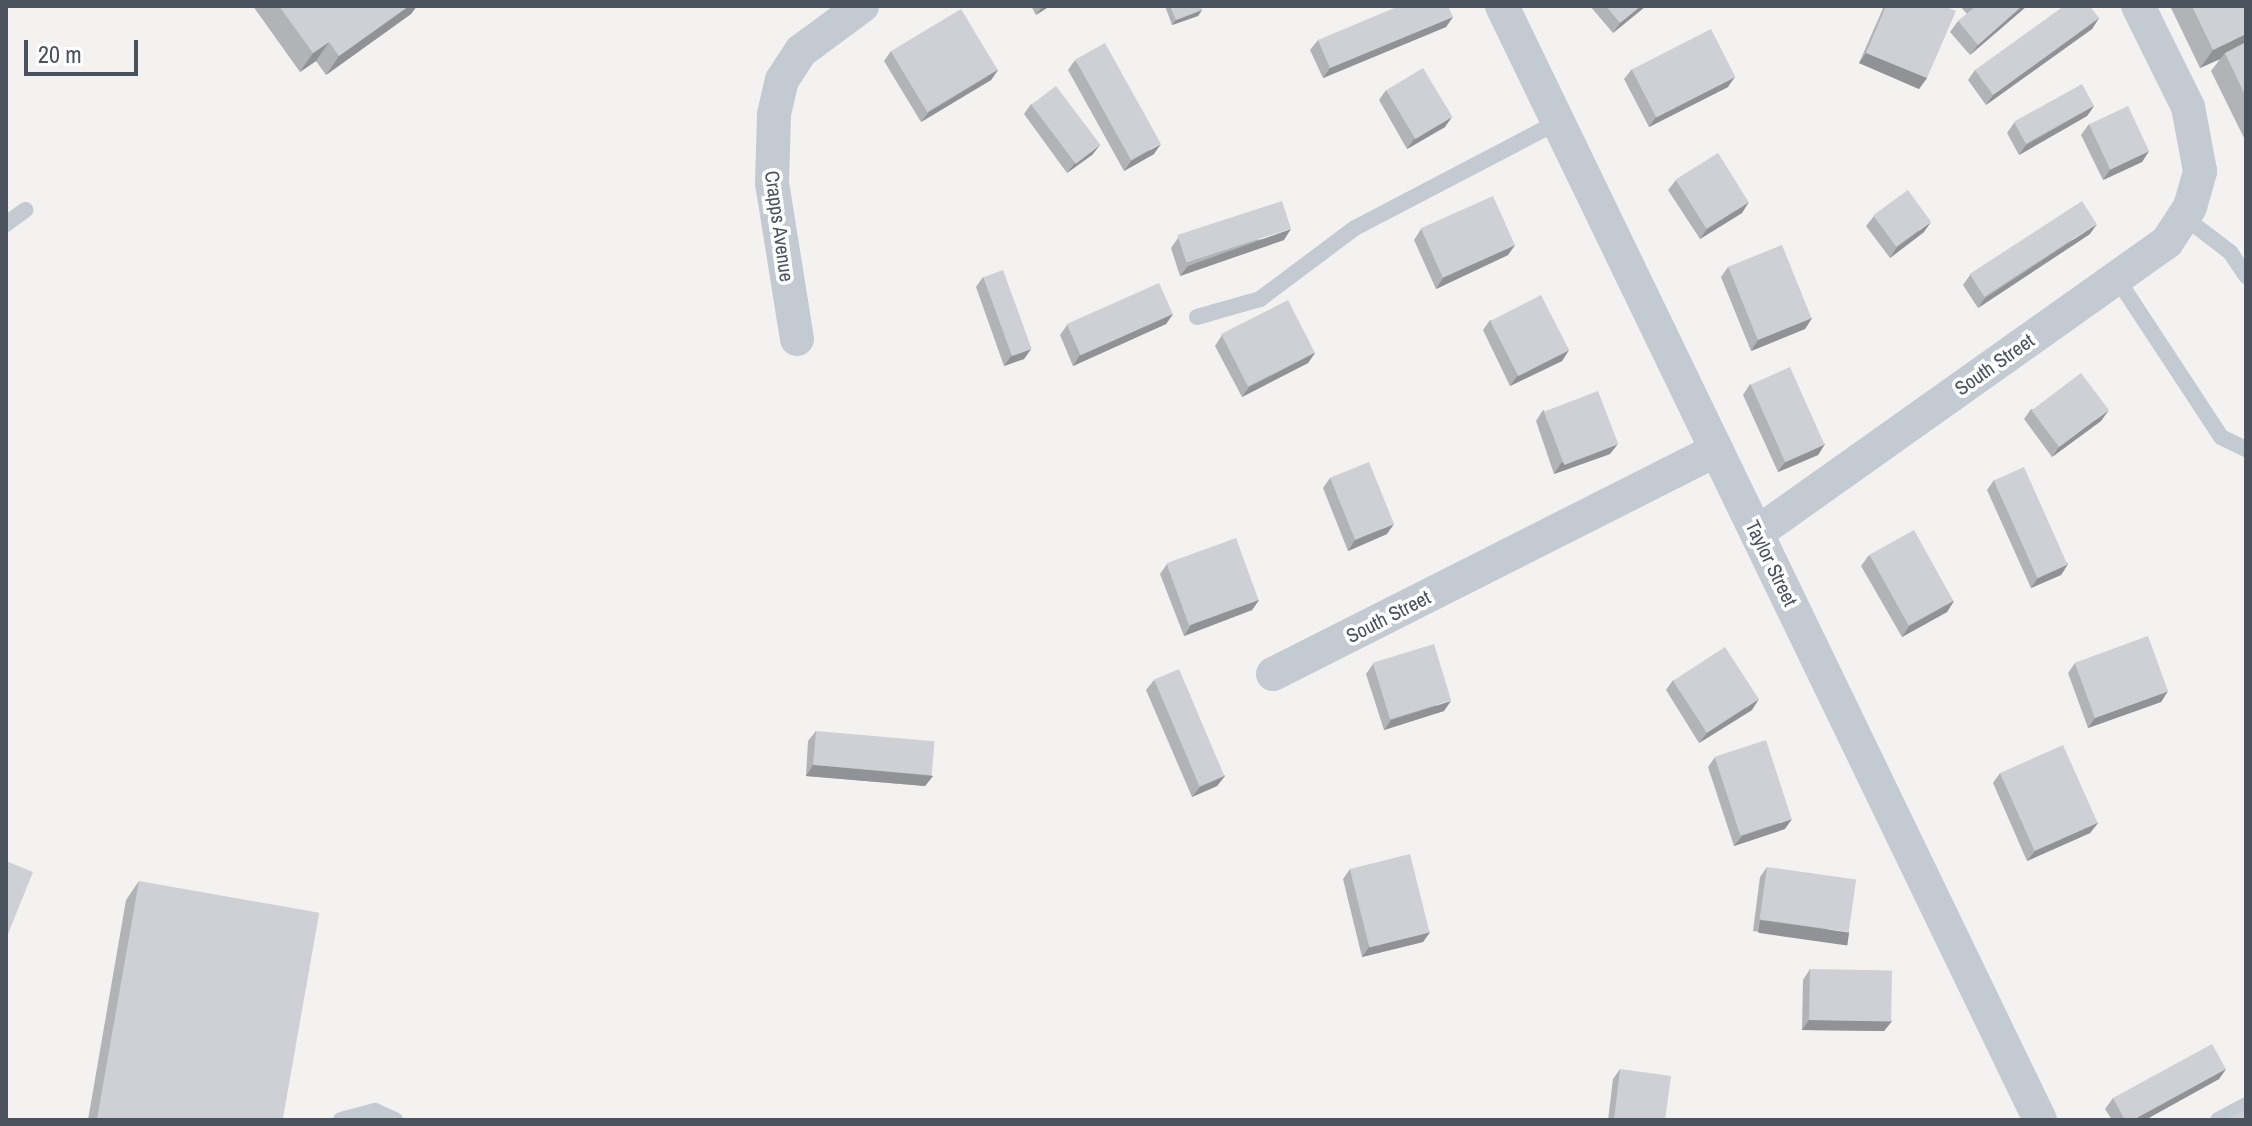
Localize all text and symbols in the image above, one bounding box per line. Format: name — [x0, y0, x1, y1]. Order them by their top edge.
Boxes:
scale bar — [28, 24, 142, 74]
text: 20 m — [38, 38, 82, 70]
street label: Crapps Avenue — [760, 168, 800, 284]
street label: South Street — [1950, 328, 2038, 400]
street label: Taylor Street — [1741, 516, 1803, 610]
street label: South Street — [1342, 585, 1434, 647]

